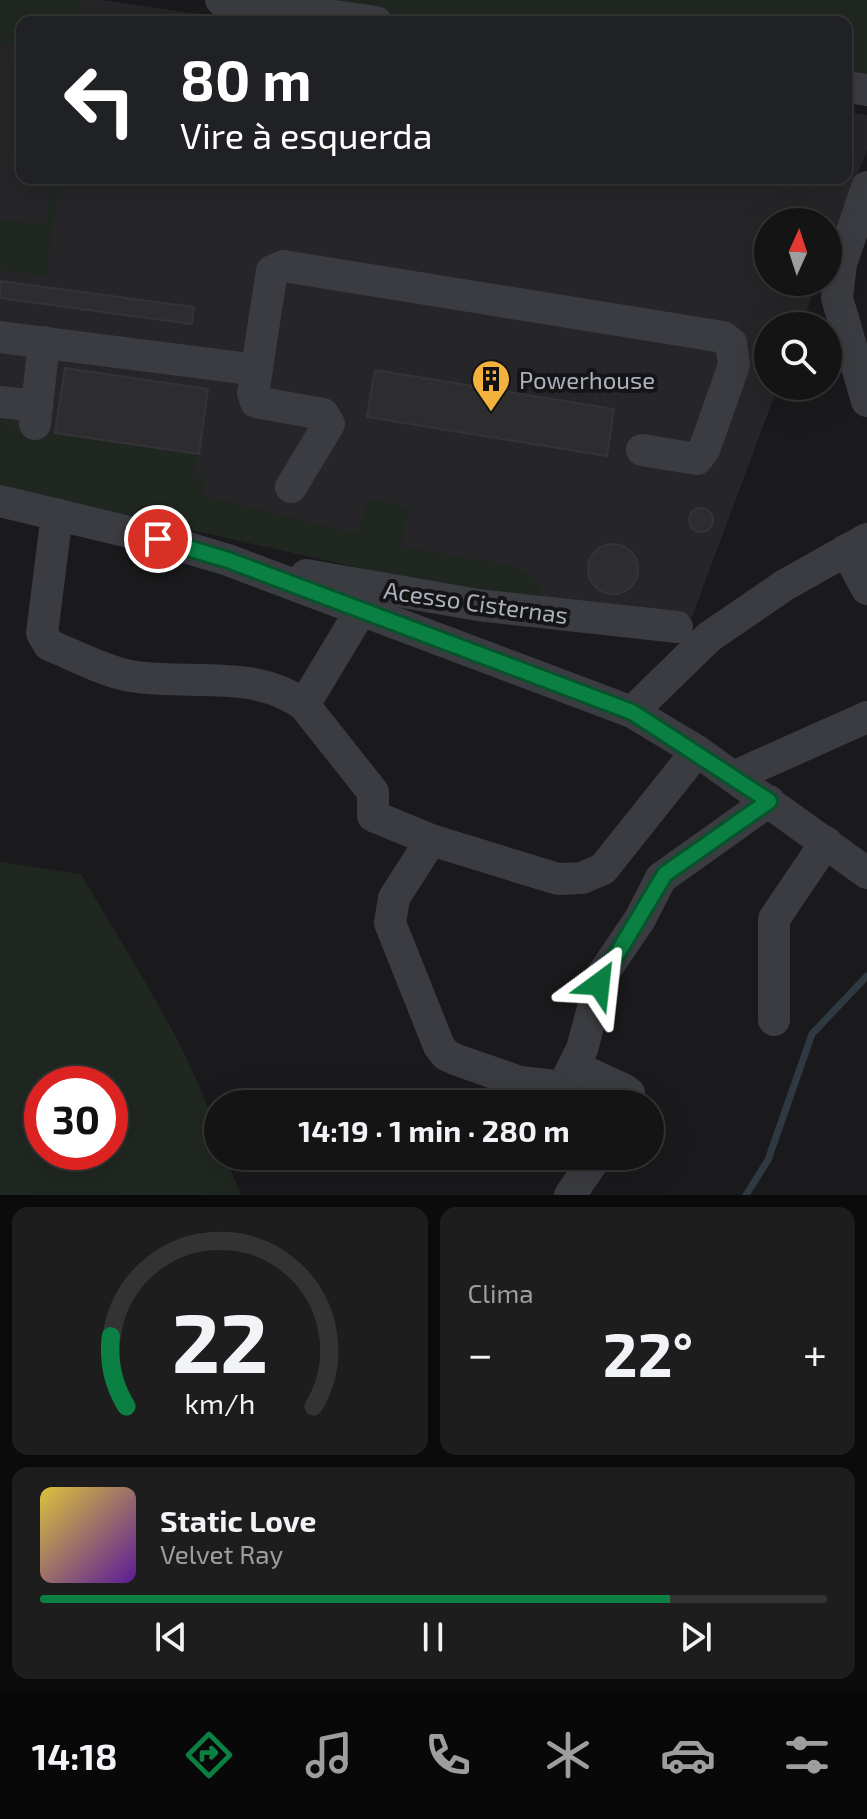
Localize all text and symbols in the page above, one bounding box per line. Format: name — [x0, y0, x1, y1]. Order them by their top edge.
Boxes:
text: 80 m — [180, 45, 312, 112]
icon: left — [48, 48, 152, 152]
text: Vire à esquerda — [180, 113, 432, 156]
north arrow — [754, 208, 842, 296]
map controls — [754, 208, 842, 400]
button: search — [754, 312, 842, 400]
building icon: Powerhouse — [470, 358, 512, 413]
place label: Powerhouse — [519, 365, 655, 394]
pin — [124, 505, 192, 573]
icon: arrive — [136, 517, 180, 561]
street label: Acesso Cisternas — [382, 575, 570, 629]
position arrow — [557, 942, 641, 1026]
speed limit sign: 30 — [24, 1066, 128, 1170]
text: 14:19 · 1 min · 280 m — [298, 1112, 570, 1148]
text: Clima — [468, 1277, 534, 1308]
text: 22 — [171, 1290, 268, 1390]
text: 22° — [603, 1317, 693, 1389]
text: − — [468, 1326, 493, 1379]
text: + — [803, 1326, 827, 1379]
text: km/h — [184, 1385, 255, 1420]
text: Static Love — [160, 1502, 316, 1538]
text: Velvet Ray — [160, 1538, 283, 1569]
icon: previous — [149, 1615, 193, 1659]
icon: pause — [411, 1615, 455, 1659]
icon: next — [674, 1615, 718, 1659]
icon: directions — [181, 1727, 237, 1783]
icon: music — [301, 1727, 357, 1783]
icon: phone — [420, 1727, 476, 1783]
icon: climate — [540, 1727, 596, 1783]
icon: car — [660, 1727, 716, 1783]
icon: filters — [779, 1727, 835, 1783]
text: 14:18 — [32, 1734, 118, 1777]

